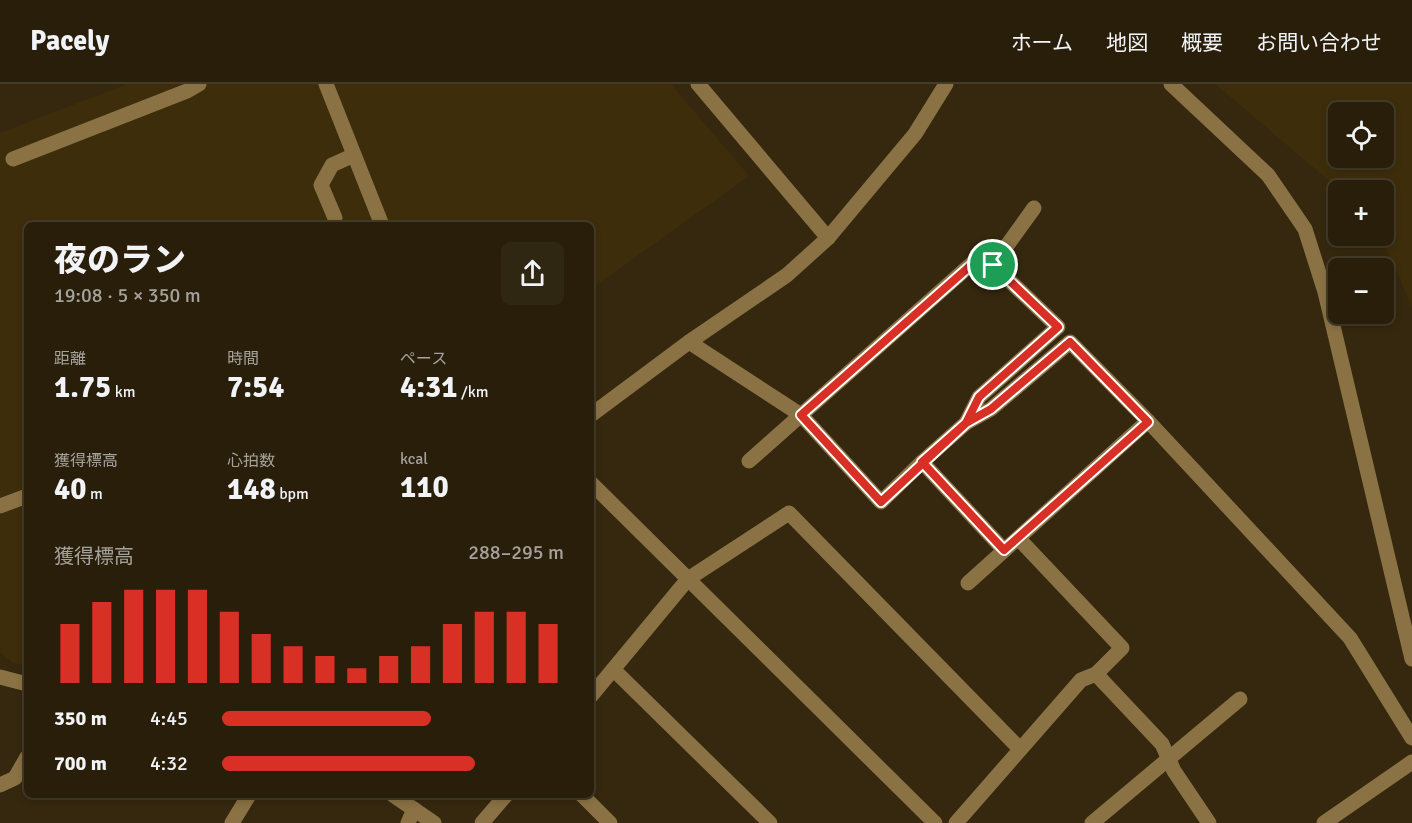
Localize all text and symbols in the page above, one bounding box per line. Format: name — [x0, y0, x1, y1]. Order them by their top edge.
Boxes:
text: Pacely — [30, 24, 109, 58]
text: ホーム — [1011, 30, 1073, 56]
text: 地図 — [1106, 30, 1148, 56]
text: 概要 — [1181, 30, 1223, 56]
text: お問い合わせ — [1256, 30, 1382, 56]
map controls — [1328, 102, 1394, 324]
button: locate — [1328, 102, 1394, 168]
button: + — [1328, 180, 1394, 246]
pin — [967, 239, 1018, 290]
text: 夜のラン — [54, 240, 186, 281]
button: share — [501, 242, 564, 305]
icon: arrive — [976, 248, 1009, 281]
button: − — [1328, 258, 1394, 324]
text: 19:08 · 5 × 350 m — [54, 283, 201, 308]
text: 距離 — [54, 349, 86, 369]
text: 時間 — [227, 349, 259, 369]
text: ペース — [400, 349, 447, 369]
text: 1.75 — [54, 369, 111, 406]
text: 7:54 — [227, 369, 284, 406]
text: 4:31 — [400, 369, 457, 406]
text: km — [111, 382, 136, 402]
text: /km — [457, 382, 489, 402]
text: kcal — [400, 449, 428, 469]
text: 獲得標高 — [54, 451, 118, 471]
text: 心拍数 — [227, 451, 275, 471]
text: 110 — [400, 469, 449, 506]
text: 40 — [54, 471, 86, 508]
text: 148 — [227, 471, 276, 508]
text: m — [86, 484, 103, 504]
text: bpm — [276, 484, 309, 504]
text: 288–295 m — [468, 540, 564, 565]
text: 獲得標高 — [54, 544, 134, 569]
text: 350 m — [54, 706, 107, 731]
text: 4:45 — [150, 706, 188, 731]
text: 700 m — [54, 751, 107, 776]
text: 4:32 — [150, 751, 188, 776]

